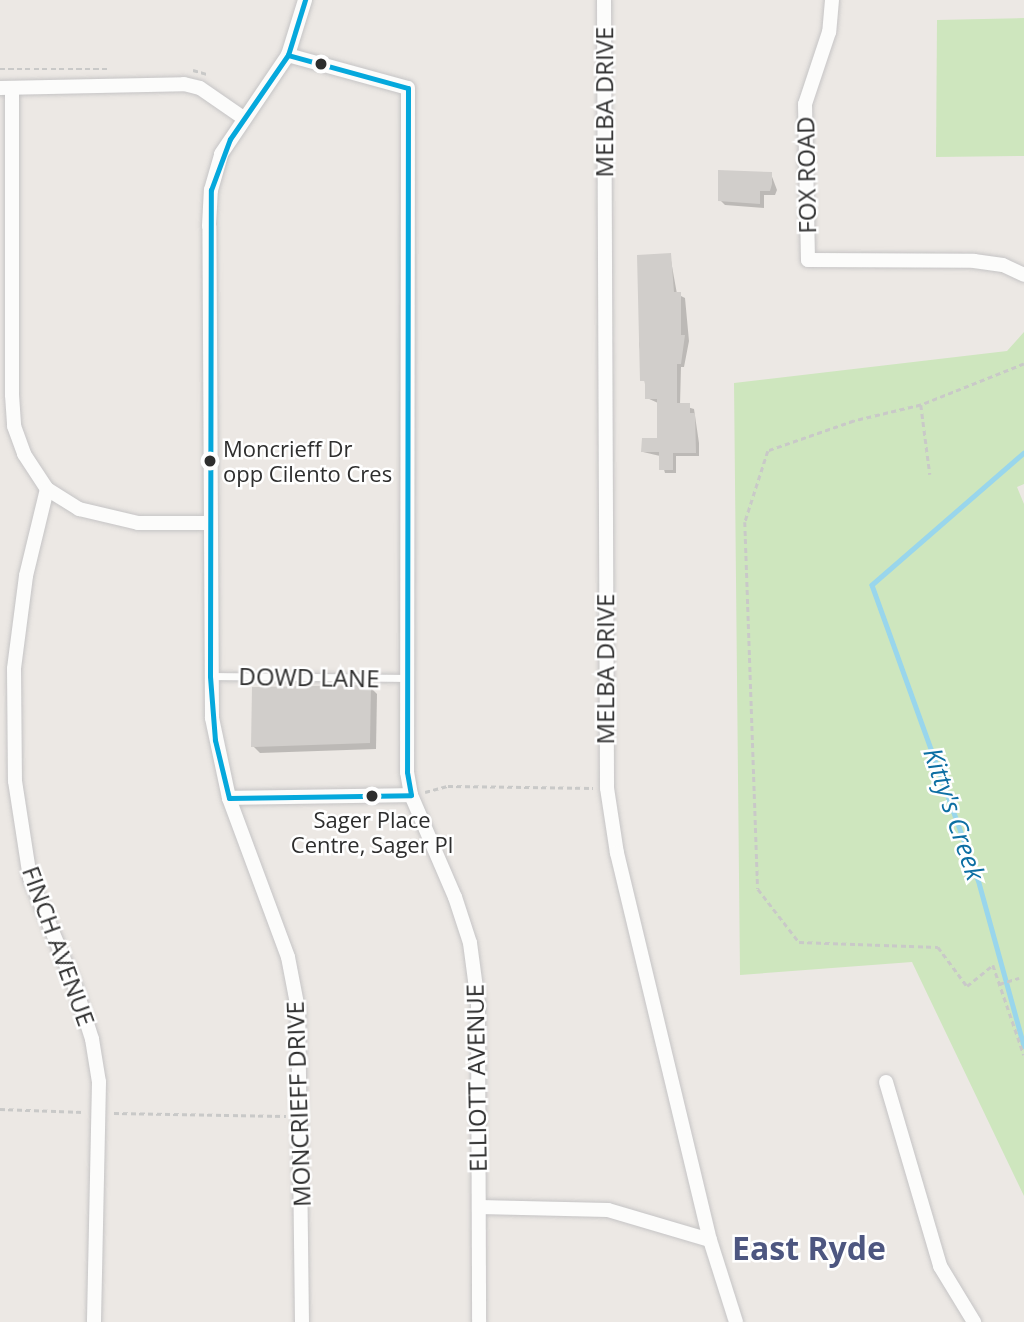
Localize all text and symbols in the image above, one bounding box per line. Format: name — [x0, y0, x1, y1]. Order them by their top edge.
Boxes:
street label: MELBA DRIVE — [590, 27, 618, 177]
unlabelled marker — [314, 57, 328, 71]
street label: FOX ROAD — [791, 116, 821, 234]
place label: Moncrieff Dr opp Cilento Cres — [223, 435, 392, 486]
marker: Moncrieff Dr opp Cilento Cres — [203, 454, 217, 468]
street label: MELBA DRIVE — [591, 594, 619, 744]
street label: DOWD LANE — [238, 661, 380, 693]
water label: Kitty's Creek — [917, 744, 991, 884]
marker: Sager Place Centre, Sager Pl — [365, 789, 379, 803]
place label: Sager Place Centre, Sager Pl — [291, 806, 453, 858]
street label: FINCH AVENUE — [17, 862, 101, 1030]
street label: ELLIOTT AVENUE — [460, 984, 492, 1172]
street label: MONCRIEFF DRIVE — [280, 1001, 316, 1207]
district label: East Ryde — [732, 1229, 886, 1267]

